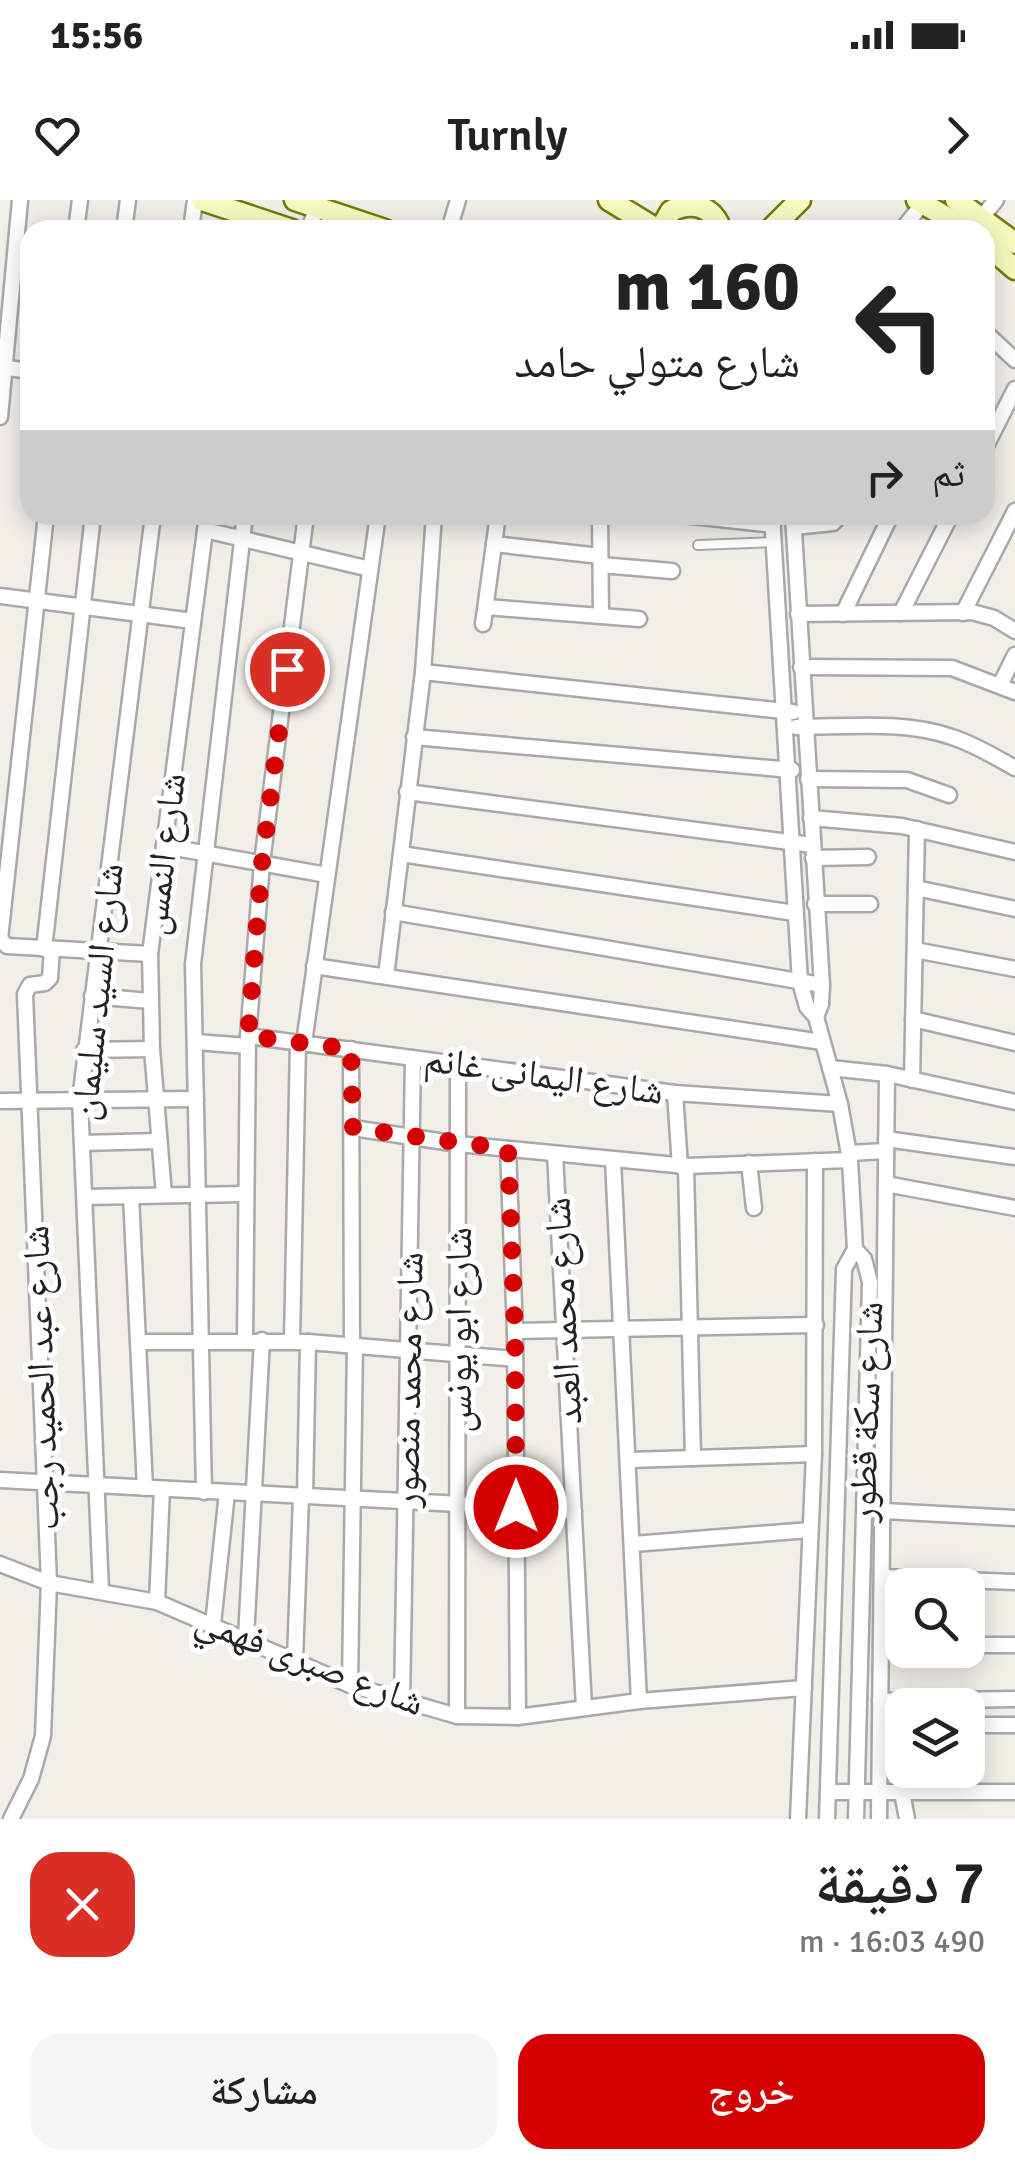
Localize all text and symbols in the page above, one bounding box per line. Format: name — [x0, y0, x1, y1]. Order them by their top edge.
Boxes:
text: 15:56 — [50, 12, 143, 59]
icon: heart — [30, 108, 85, 163]
text: Turnly — [447, 108, 568, 163]
icon: forward — [930, 108, 985, 163]
text: 160 m — [615, 243, 800, 329]
icon: left — [835, 260, 965, 390]
text: شارع متولي حامد — [515, 335, 800, 390]
icon: right — [857, 450, 912, 505]
text: ثم — [932, 450, 965, 497]
pin — [245, 627, 330, 712]
icon: arrive — [260, 642, 315, 697]
street label: شارع النمس — [130, 770, 196, 938]
street label: شارع السيد سليمان — [60, 861, 134, 1123]
street label: شارع اليمانى غانم — [421, 1035, 667, 1116]
street label: شارع محمد العبد — [534, 1196, 592, 1426]
street label: شارع عبد الحميد رجب — [12, 1225, 70, 1531]
street label: شارع ابو يونس — [435, 1227, 482, 1433]
street label: شارع محمد منصور — [382, 1252, 434, 1509]
street label: شارع سكة قطور — [839, 1301, 893, 1524]
position arrow — [464, 1455, 568, 1559]
map controls — [885, 1568, 985, 1788]
button: search — [885, 1568, 985, 1668]
street label: شارع صبرى فهمي — [187, 1596, 431, 1731]
button: layers — [885, 1688, 985, 1788]
text: 7 دقيقة — [815, 1847, 985, 1921]
button: close — [30, 1852, 135, 1957]
text: 490 m · 16:03 — [799, 1922, 985, 1961]
button: مشاركة — [30, 2034, 498, 2149]
button: خروج — [518, 2034, 985, 2149]

